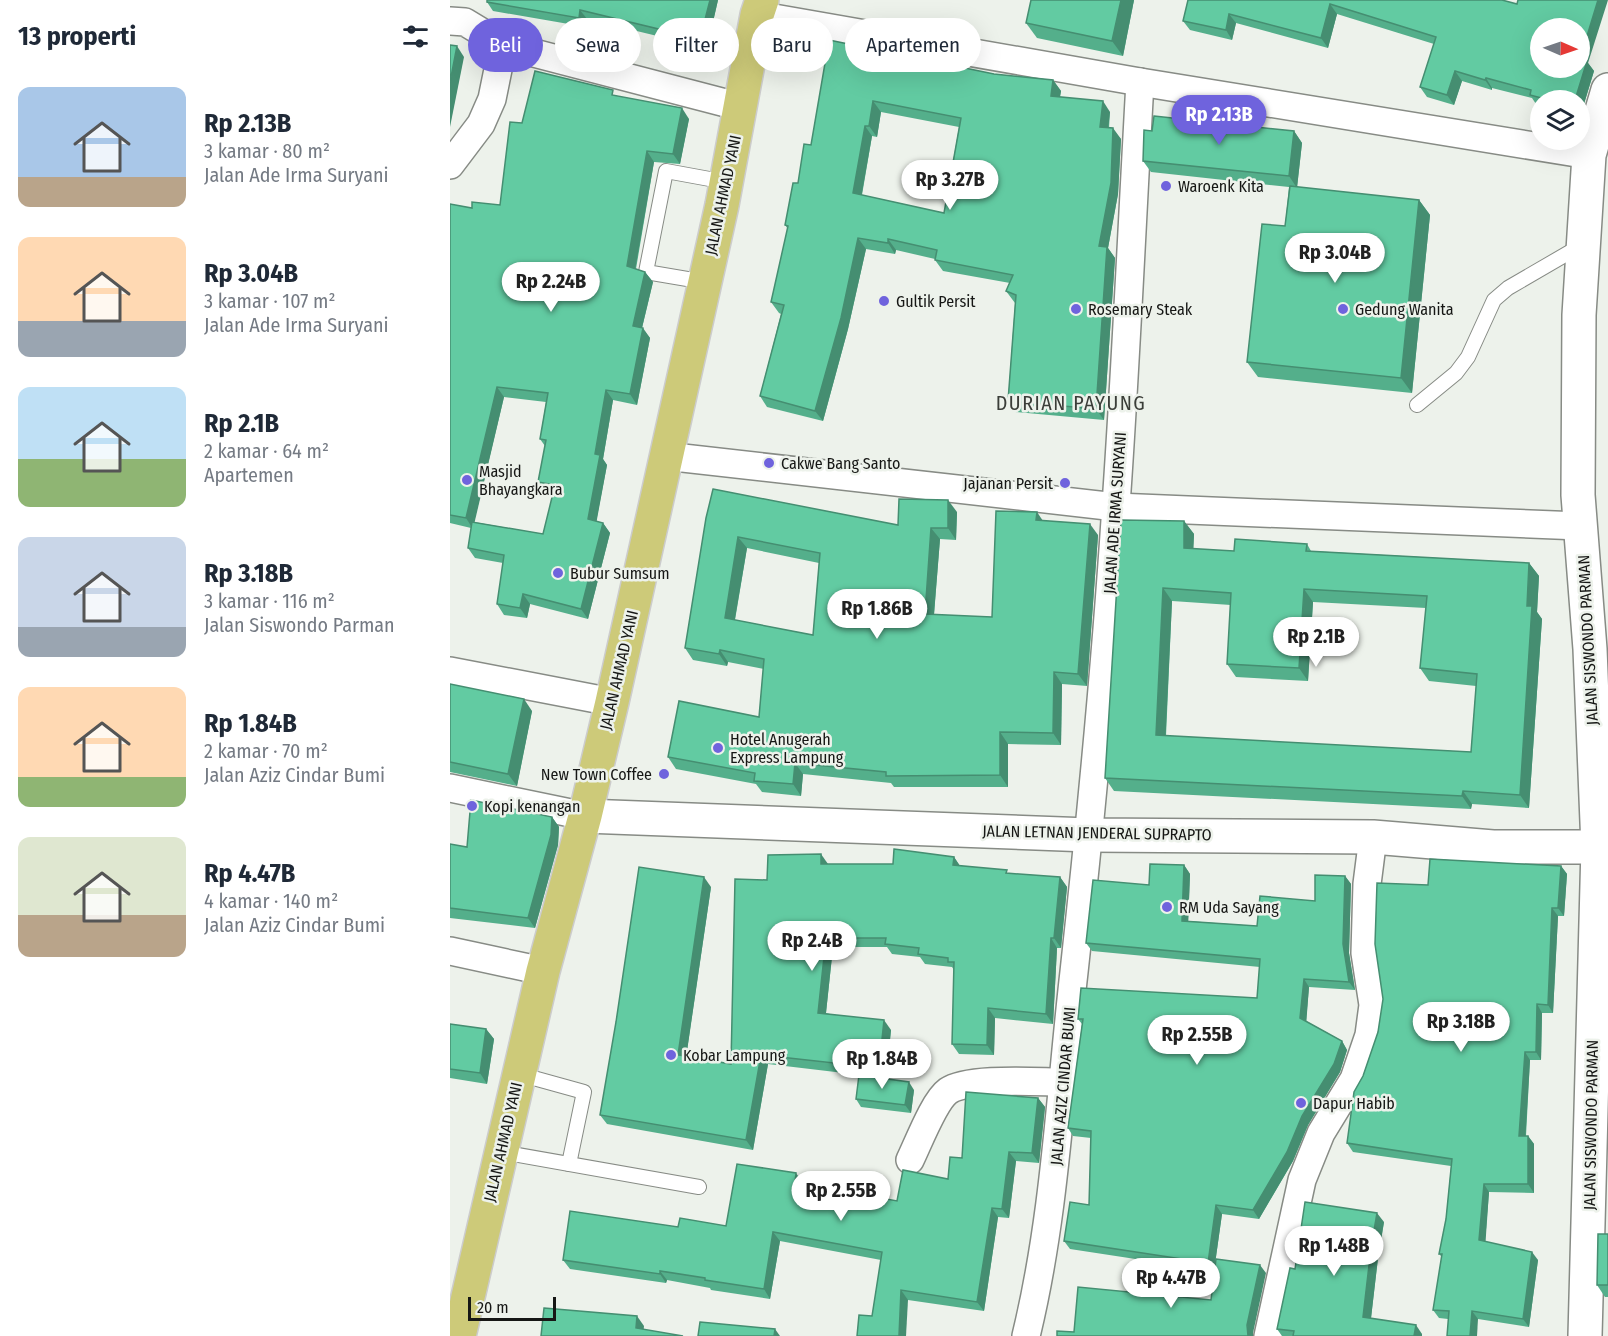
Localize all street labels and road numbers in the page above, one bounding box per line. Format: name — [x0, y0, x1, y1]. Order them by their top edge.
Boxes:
street label: JALAN AHMAD YANI — [701, 133, 745, 257]
street label: JALAN ADE IRMA SURYANI — [1100, 431, 1130, 595]
street label: JALAN SISWONDO PARMAN — [1574, 554, 1602, 726]
street label: JALAN AHMAD YANI — [596, 608, 642, 732]
street label: JALAN LETNAN JENDERAL SUPRAPTO — [982, 821, 1212, 845]
street label: JALAN AZIZ CINDAR BUMI — [1047, 1006, 1079, 1166]
street label: JALAN SISWONDO PARMAN — [1580, 1040, 1602, 1210]
street label: JALAN AHMAD YANI — [480, 1080, 526, 1204]

